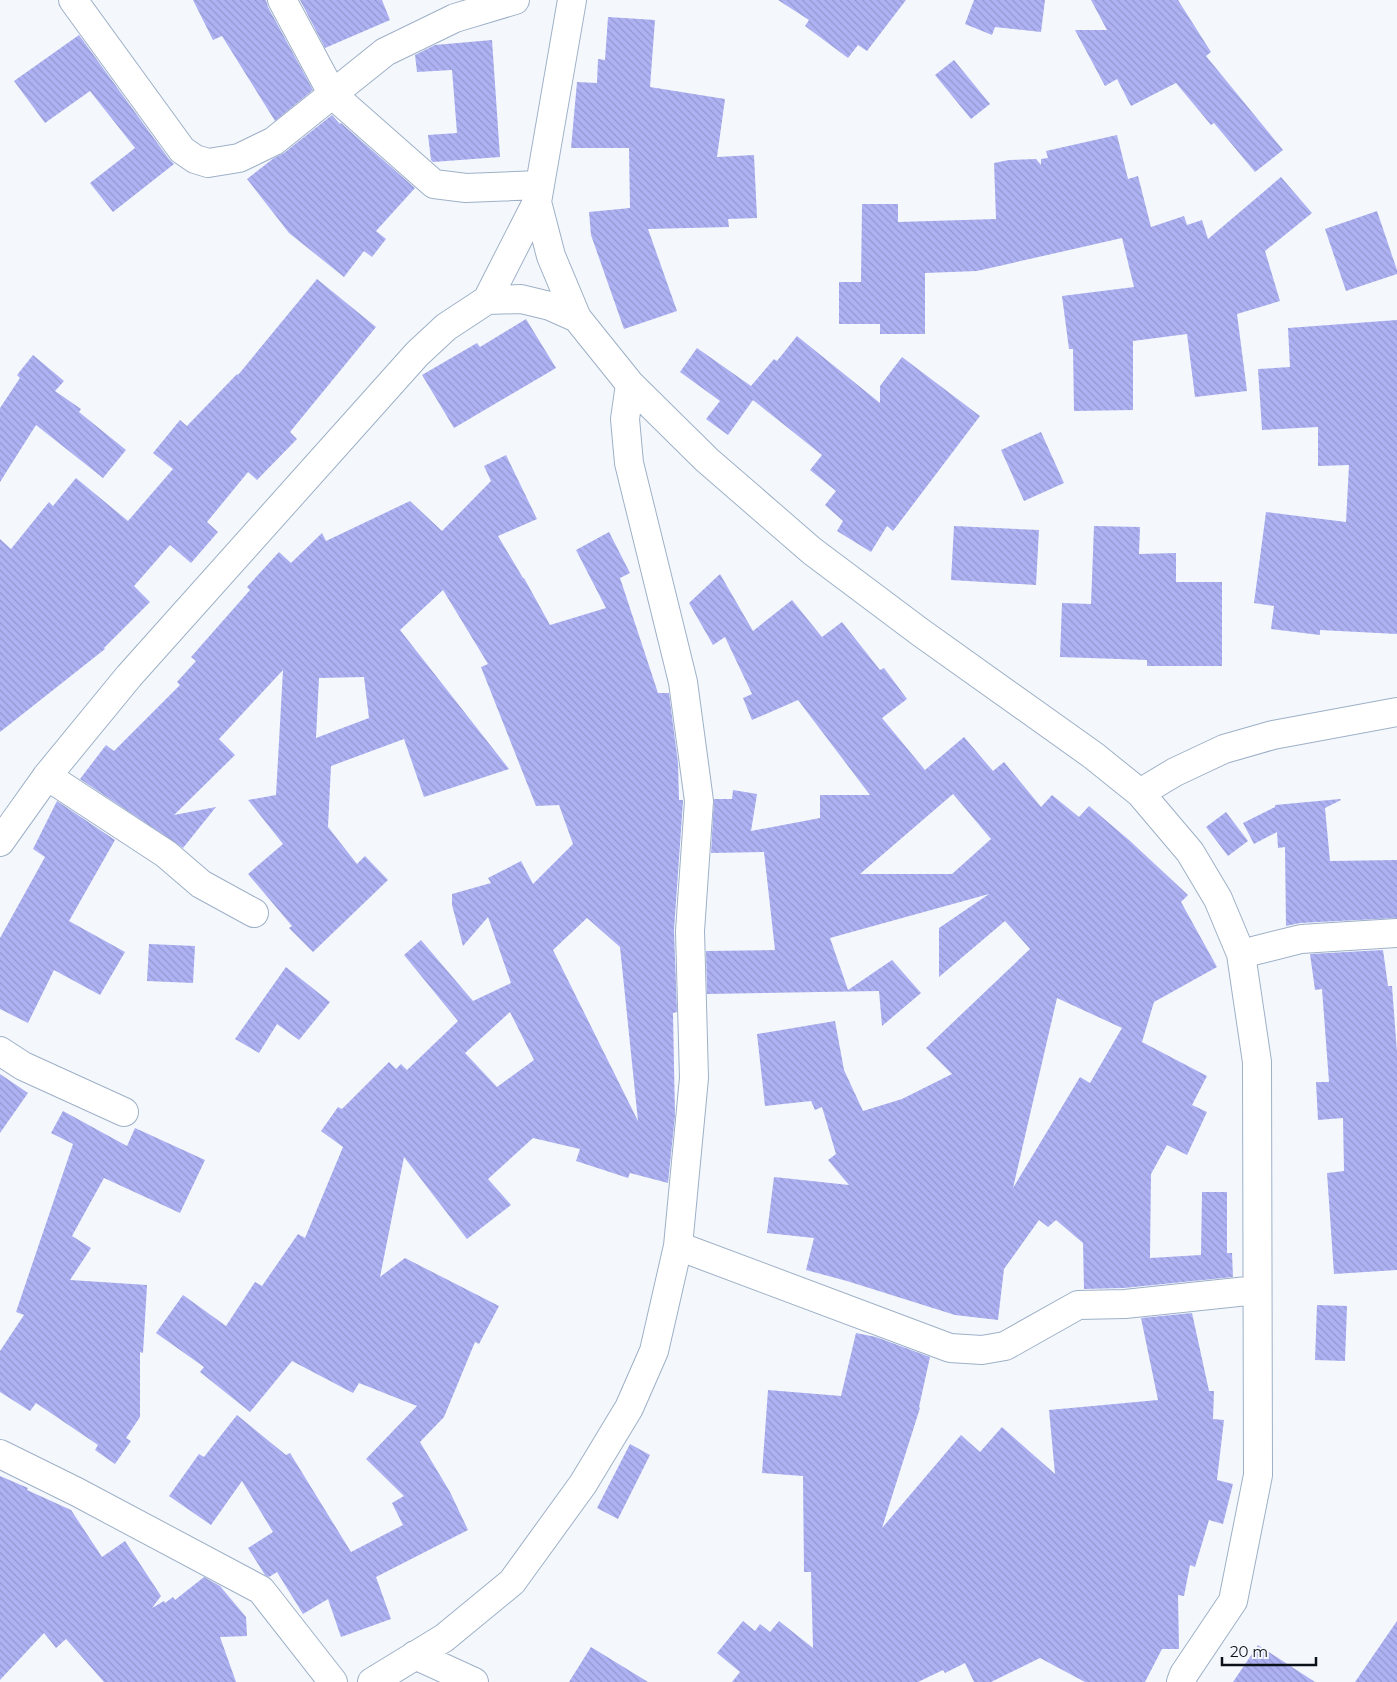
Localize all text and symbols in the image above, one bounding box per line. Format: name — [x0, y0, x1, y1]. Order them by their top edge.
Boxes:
scale bar — [1222, 1634, 1316, 1666]
text: 20 m — [1230, 1642, 1268, 1661]

